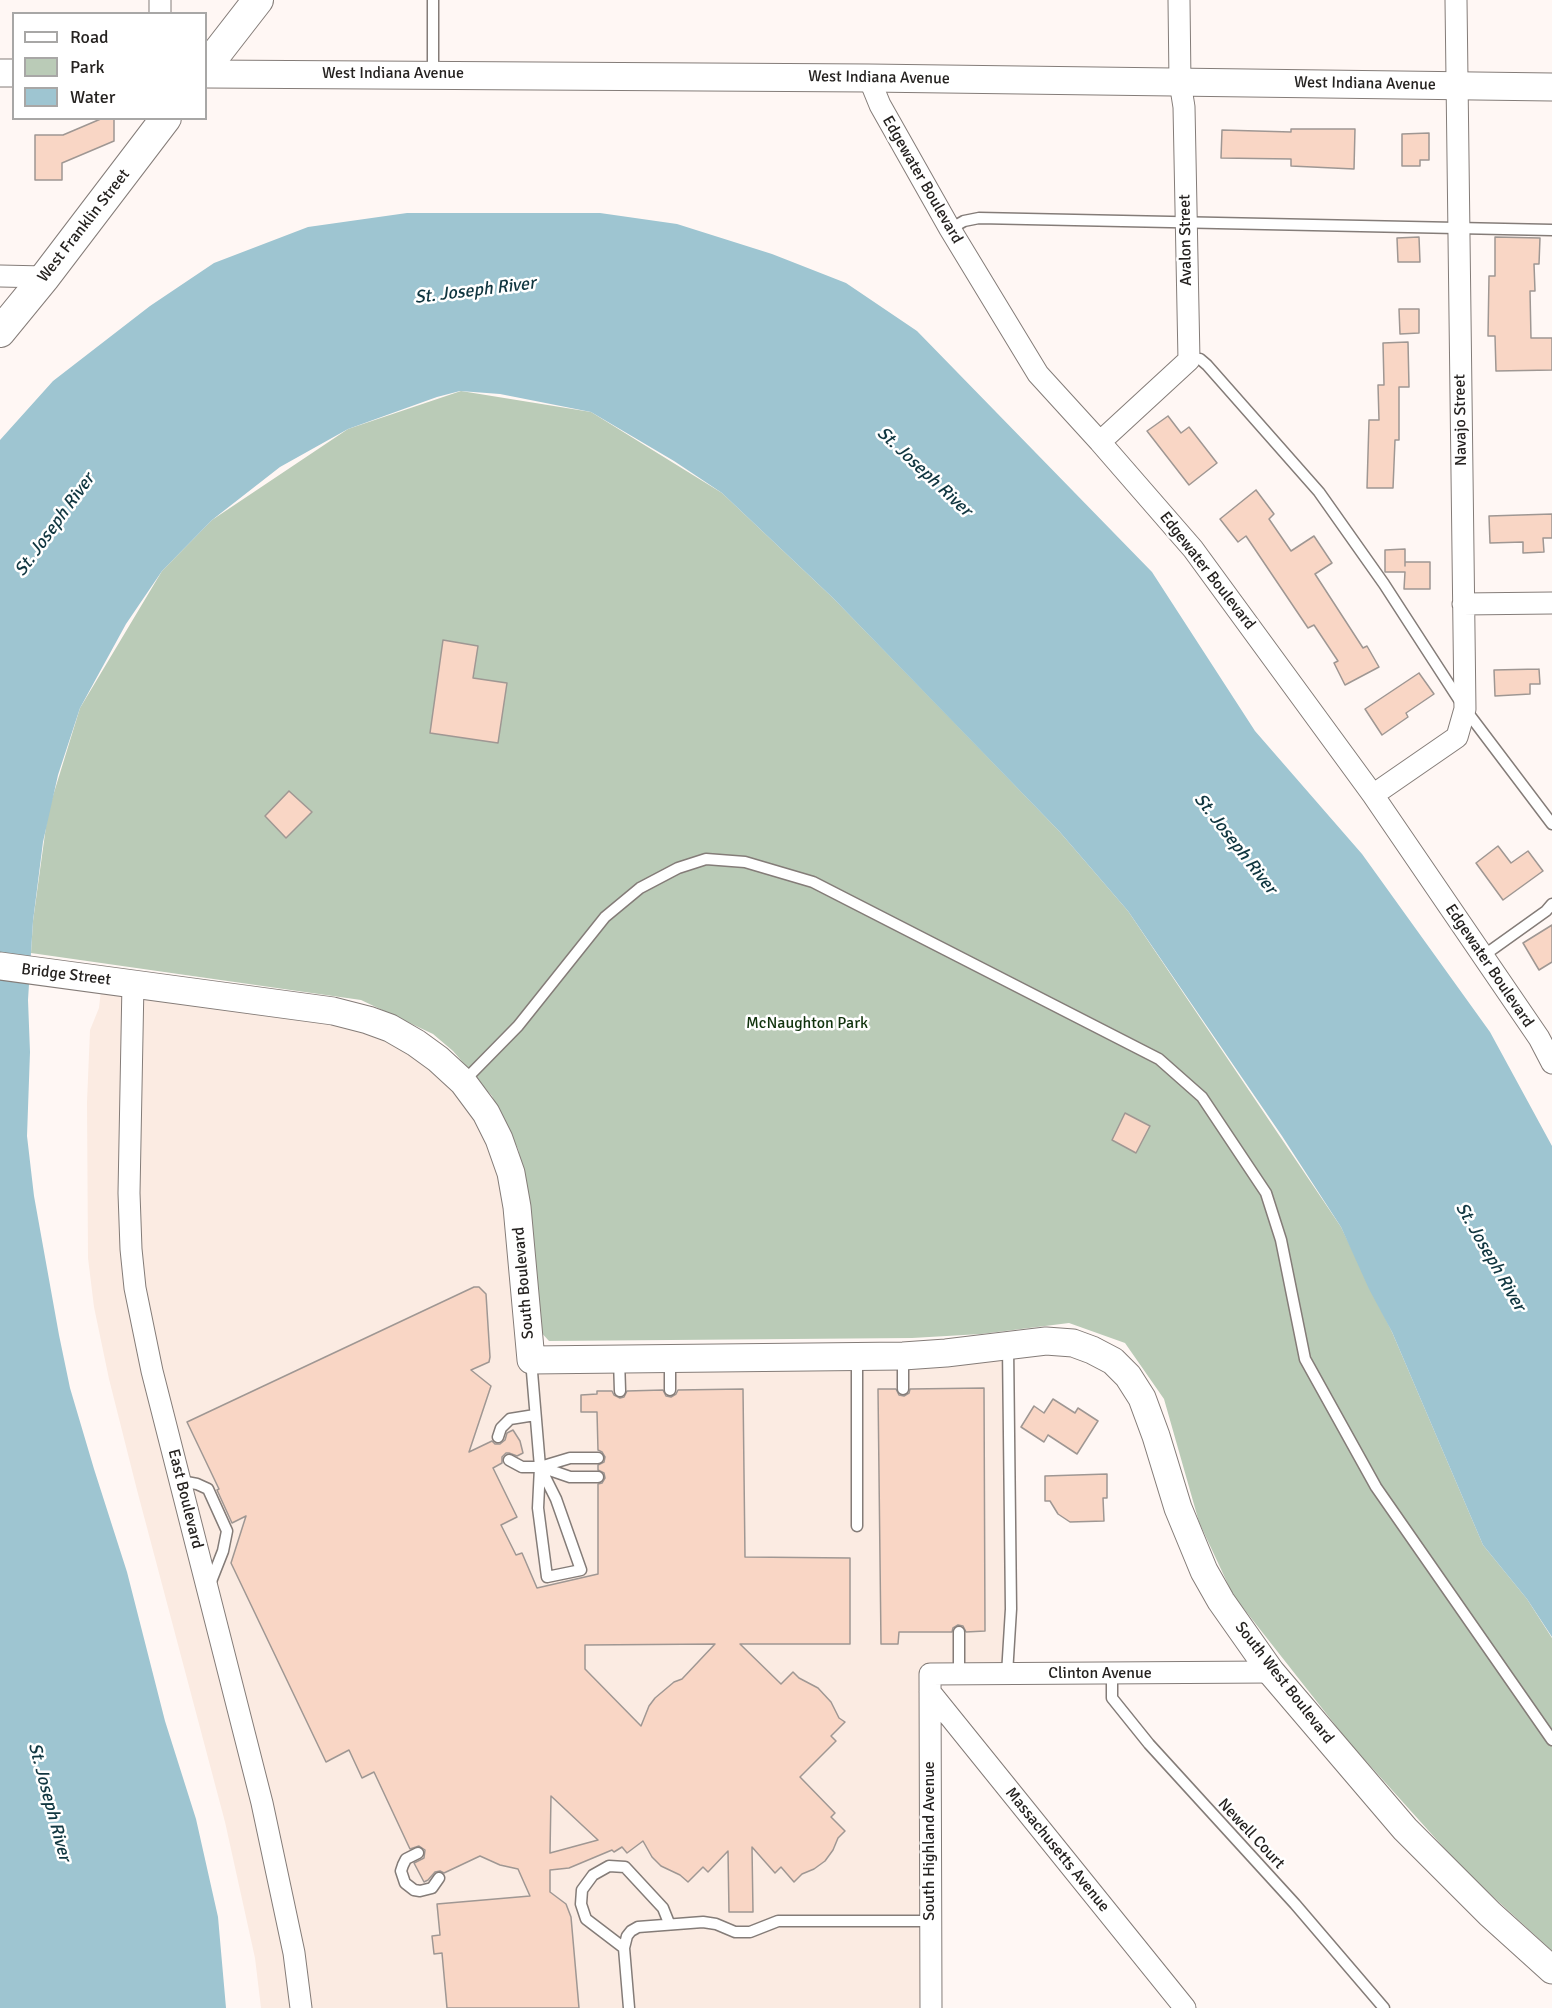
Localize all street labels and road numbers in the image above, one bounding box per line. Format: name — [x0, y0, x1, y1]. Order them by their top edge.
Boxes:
street label: West Indiana Avenue — [322, 64, 464, 84]
street label: West Indiana Avenue — [808, 67, 950, 89]
street label: West Indiana Avenue — [1294, 73, 1436, 95]
street label: Edgewater Boulevard — [878, 113, 966, 247]
street label: West Franklin Street — [34, 166, 134, 286]
street label: Avalon Street — [1176, 194, 1196, 286]
street label: Navajo Street — [1451, 374, 1471, 466]
street label: Edgewater Boulevard — [1155, 508, 1259, 634]
street label: Edgewater Boulevard — [1441, 901, 1537, 1031]
street label: Bridge Street — [20, 960, 112, 990]
street label: South Boulevard — [510, 1226, 538, 1340]
street label: East Boulevard — [163, 1447, 207, 1551]
street label: South West Boulevard — [1230, 1618, 1338, 1748]
street label: Clinton Avenue — [1048, 1664, 1152, 1684]
street label: South Highland Avenue — [920, 1761, 940, 1921]
street label: Massachusetts Avenue — [1001, 1784, 1113, 1916]
street label: Newell Court — [1214, 1795, 1288, 1873]

